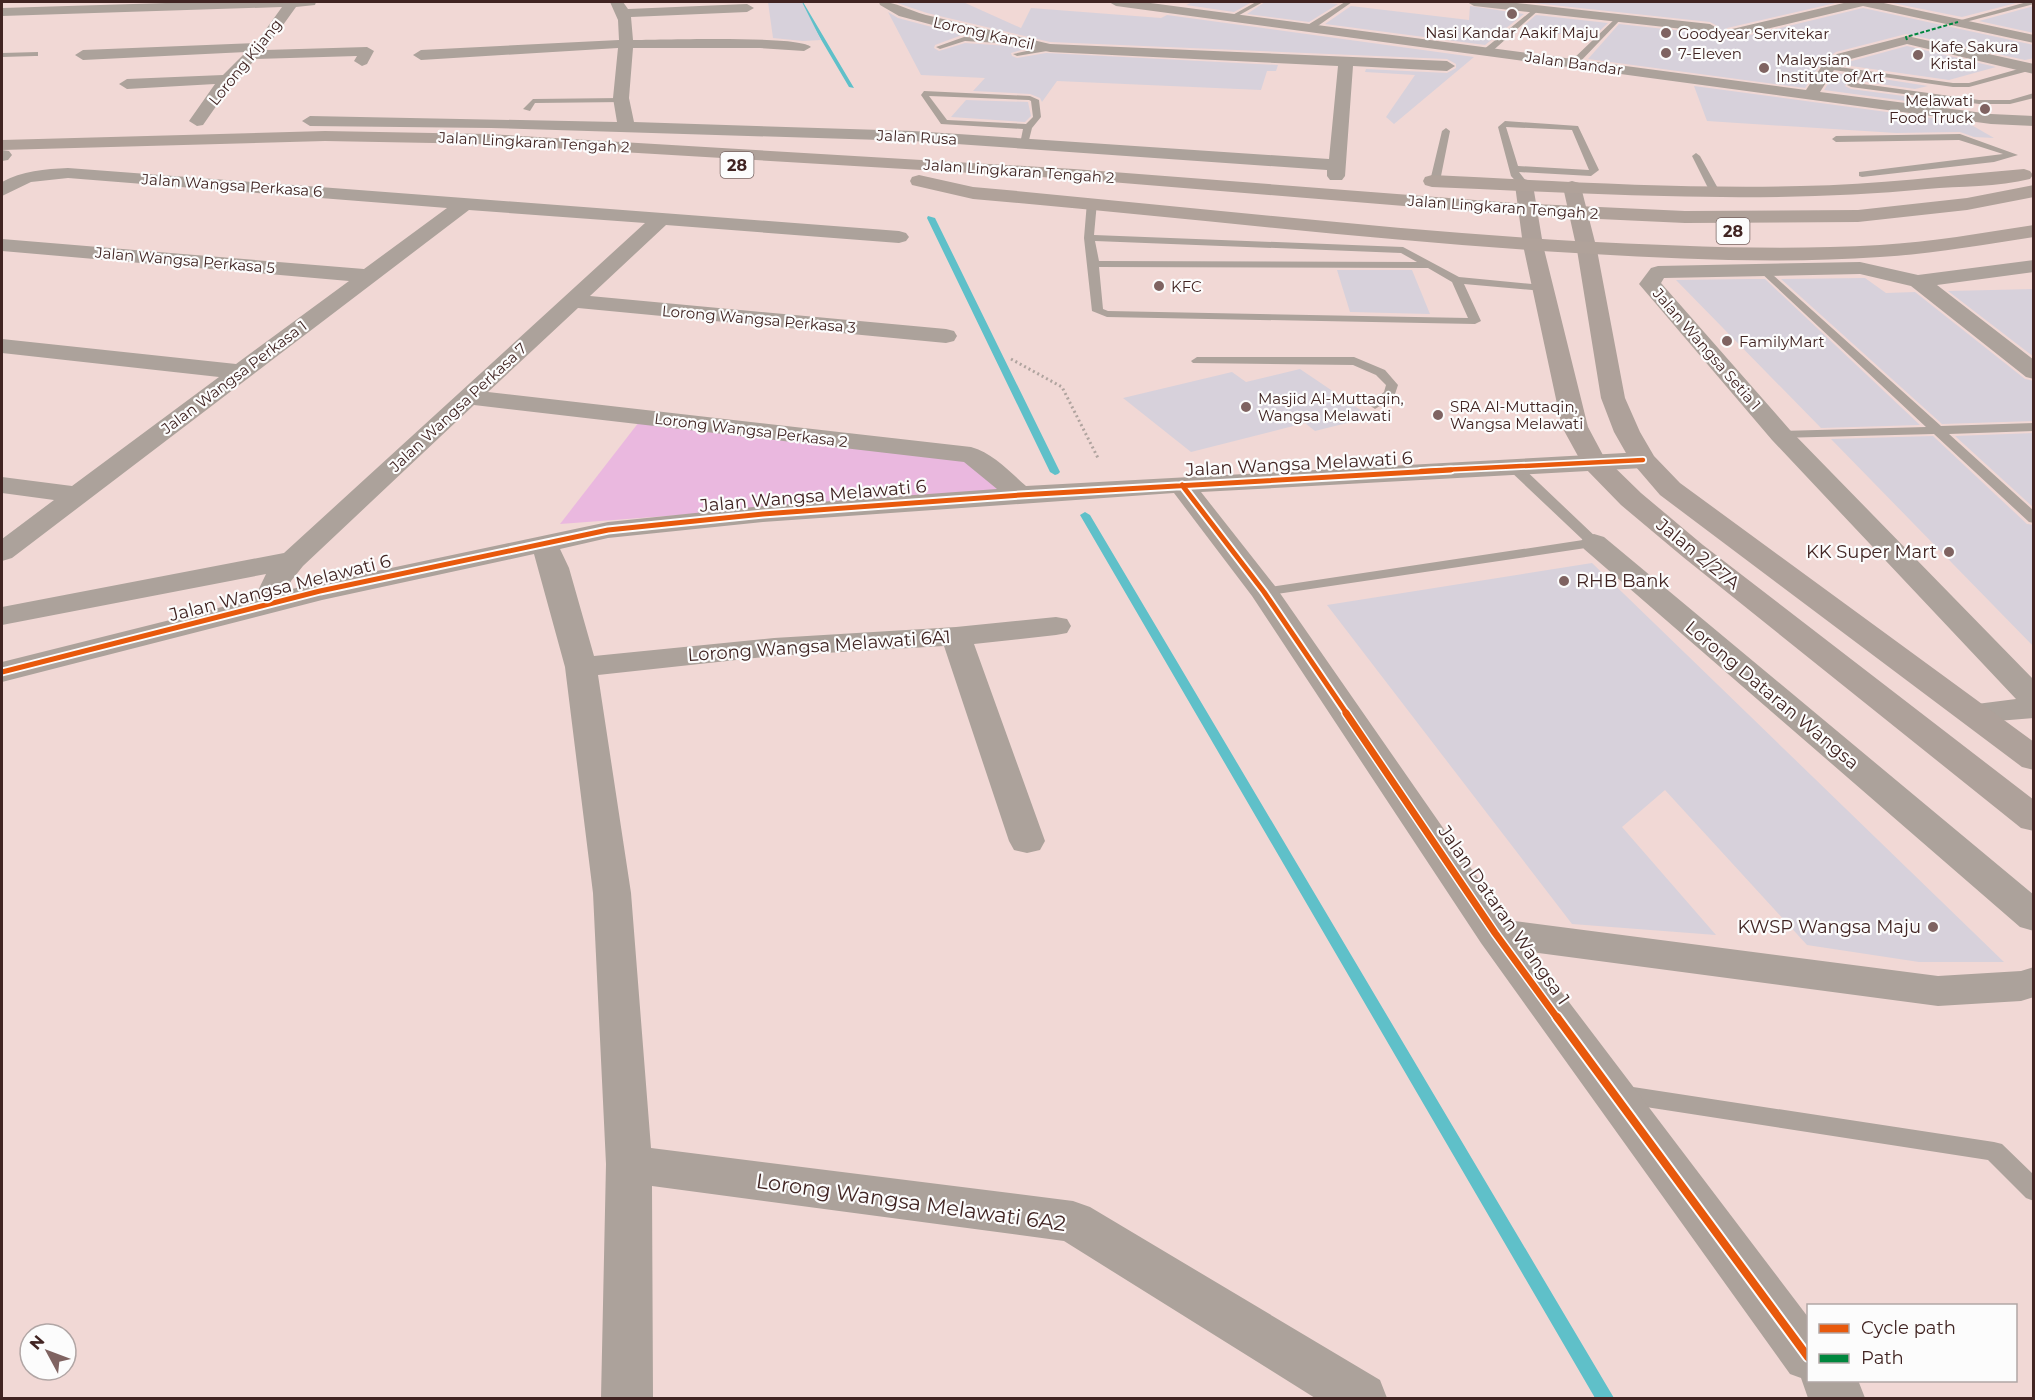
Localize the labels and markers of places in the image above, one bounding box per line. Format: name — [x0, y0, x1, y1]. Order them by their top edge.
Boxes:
marker: Nasi Kandar Aakif Maju — [1505, 7, 1519, 21]
place label: Nasi Kandar Aakif Maju — [1425, 23, 1599, 42]
place label: Goodyear Servitekar — [1678, 24, 1829, 43]
marker: Goodyear Servitekar — [1659, 26, 1673, 40]
place label: Kafe Sakura Kristal — [1930, 37, 2018, 73]
place label: 7-Eleven — [1678, 44, 1742, 63]
marker: 7-Eleven — [1659, 46, 1673, 60]
marker: Kafe Sakura Kristal — [1911, 48, 1925, 62]
place label: Malaysian Institute of Art — [1776, 50, 1884, 86]
marker: Malaysian Institute of Art — [1757, 61, 1771, 75]
place label: Melawati Food Truck — [1889, 91, 1973, 127]
marker: Melawati Food Truck — [1978, 102, 1992, 116]
place label: KFC — [1171, 277, 1202, 296]
marker: KFC — [1152, 279, 1166, 293]
place label: FamilyMart — [1739, 332, 1825, 351]
marker: FamilyMart — [1720, 334, 1734, 348]
place label: Masjid Al-Muttaqin, Wangsa Melawati — [1258, 389, 1404, 425]
place label: SRA Al-Muttaqin, Wangsa Melawati — [1450, 397, 1583, 433]
marker: Masjid Al-Muttaqin, Wangsa Melawati — [1239, 400, 1253, 414]
marker: SRA Al-Muttaqin, Wangsa Melawati — [1431, 408, 1445, 422]
place label: KK Super Mart — [1806, 541, 1937, 563]
marker: KK Super Mart — [1942, 545, 1956, 559]
place label: RHB Bank — [1576, 570, 1669, 592]
marker: RHB Bank — [1557, 574, 1571, 588]
place label: KWSP Wangsa Maju — [1737, 916, 1921, 938]
marker: KWSP Wangsa Maju — [1926, 920, 1940, 934]

